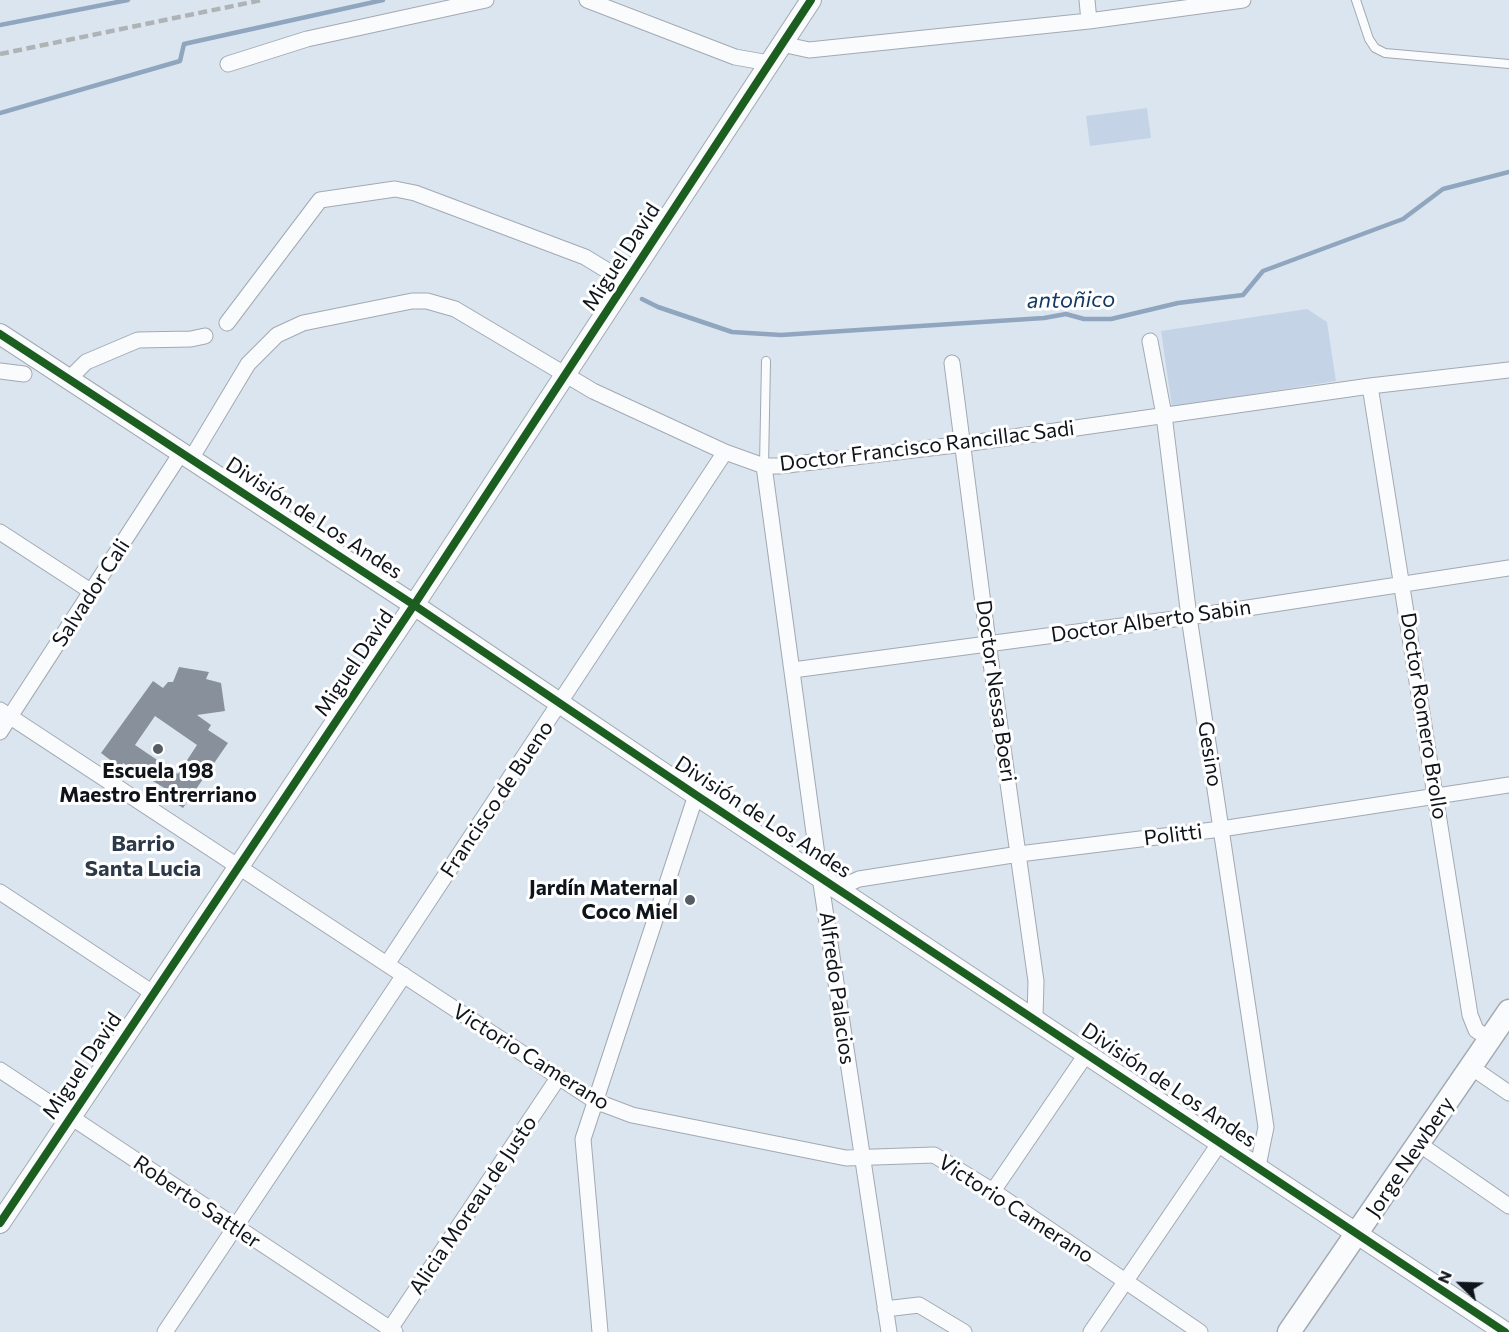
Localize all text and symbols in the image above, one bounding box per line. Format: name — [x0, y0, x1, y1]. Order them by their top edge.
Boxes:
street label: Miguel David — [577, 198, 665, 316]
water label: antoñico — [1027, 286, 1115, 314]
street label: Doctor Francisco Rancillac Sadi — [778, 415, 1076, 477]
street label: División de Los Andes — [221, 452, 407, 584]
street label: Salvador Cali — [47, 534, 135, 652]
street label: Doctor Alberto Sabin — [1049, 594, 1253, 648]
street label: Doctor Nessa Boeri — [971, 598, 1021, 784]
street label: Miguel David — [309, 605, 399, 721]
street label: Doctor Romero Brollo — [1395, 611, 1453, 821]
street label: Francisco de Bueno — [435, 716, 559, 882]
street label: Gesino — [1192, 719, 1228, 789]
marker: Escuela 198 Maestro Entrerriano — [151, 742, 165, 756]
street label: División de Los Andes — [670, 751, 856, 883]
place label: Escuela 198 Maestro Entrerriano — [59, 758, 257, 808]
street label: Politti — [1142, 819, 1204, 851]
district label: Barrio Santa Lucia — [85, 831, 201, 882]
place label: Jardín Maternal Coco Miel — [529, 875, 678, 925]
marker: Jardín Maternal Coco Miel — [683, 893, 697, 907]
street label: Alfredo Palacios — [814, 910, 860, 1066]
street label: Victorio Camerano — [448, 999, 614, 1115]
street label: Miguel David — [37, 1008, 127, 1124]
street label: División de Los Andes — [1077, 1017, 1261, 1153]
street label: Jorge Newbery — [1361, 1092, 1459, 1222]
street label: Alicia Moreau de Justo — [404, 1111, 542, 1299]
street label: Victorio Camerano — [934, 1149, 1098, 1269]
street label: Roberto Sattler — [129, 1150, 265, 1254]
north arrow — [1431, 1254, 1491, 1314]
text: N — [1433, 1268, 1455, 1286]

